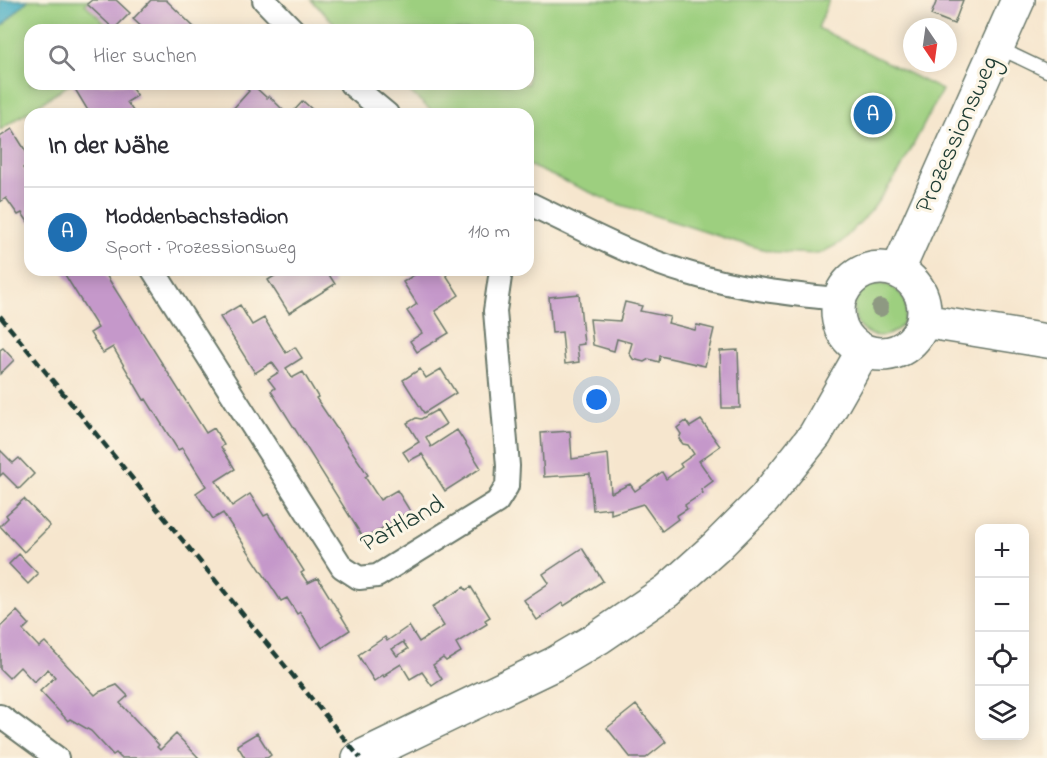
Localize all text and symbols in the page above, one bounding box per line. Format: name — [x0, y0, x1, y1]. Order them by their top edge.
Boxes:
north arrow — [903, 18, 957, 72]
search box — [24, 24, 534, 90]
icon: search — [45, 41, 78, 74]
text: Hier suchen — [93, 41, 197, 73]
street label: Prozessionsweg — [906, 50, 1010, 220]
pin: A — [854, 92, 892, 138]
text: In der Nähe — [48, 128, 169, 166]
text: Moddenbachstadion — [105, 202, 288, 234]
text: A — [61, 218, 74, 247]
text: 110 m — [468, 218, 510, 247]
text: Sport · Prozessionsweg — [105, 234, 296, 263]
your location — [582, 385, 611, 414]
street label: Pattland — [354, 486, 452, 564]
map controls — [975, 524, 1029, 740]
button: + — [975, 524, 1029, 578]
button: − — [975, 578, 1029, 632]
button: locate — [975, 632, 1029, 686]
button: layers — [975, 686, 1029, 740]

